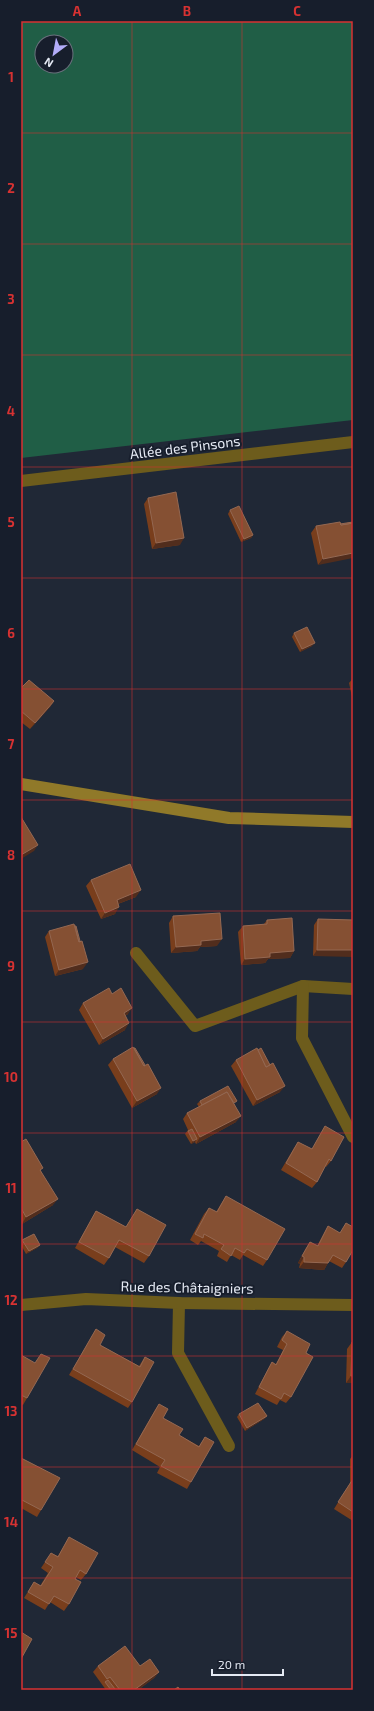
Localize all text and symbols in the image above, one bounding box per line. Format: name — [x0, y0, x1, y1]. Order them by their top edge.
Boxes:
text: A — [73, 3, 82, 19]
text: B — [183, 3, 191, 19]
text: C — [293, 3, 301, 19]
north arrow — [34, 34, 74, 74]
text: N — [42, 55, 55, 71]
text: 1 — [8, 69, 14, 85]
text: 2 — [7, 180, 15, 196]
text: 3 — [7, 291, 15, 307]
text: 4 — [7, 403, 15, 419]
street label: Allée des Pinsons — [129, 432, 241, 462]
text: 5 — [7, 514, 15, 530]
text: 6 — [7, 625, 15, 641]
text: 7 — [8, 736, 15, 752]
text: 8 — [7, 847, 15, 863]
text: 9 — [7, 958, 15, 974]
text: 10 — [4, 1069, 18, 1085]
text: 11 — [5, 1180, 17, 1196]
street label: Rue des Châtaigniers — [120, 1277, 254, 1297]
text: 12 — [4, 1292, 18, 1308]
text: 13 — [5, 1403, 18, 1419]
text: 14 — [4, 1514, 18, 1530]
text: 15 — [5, 1625, 17, 1641]
scale bar — [212, 1651, 283, 1677]
text: 20 m — [218, 1657, 245, 1671]

